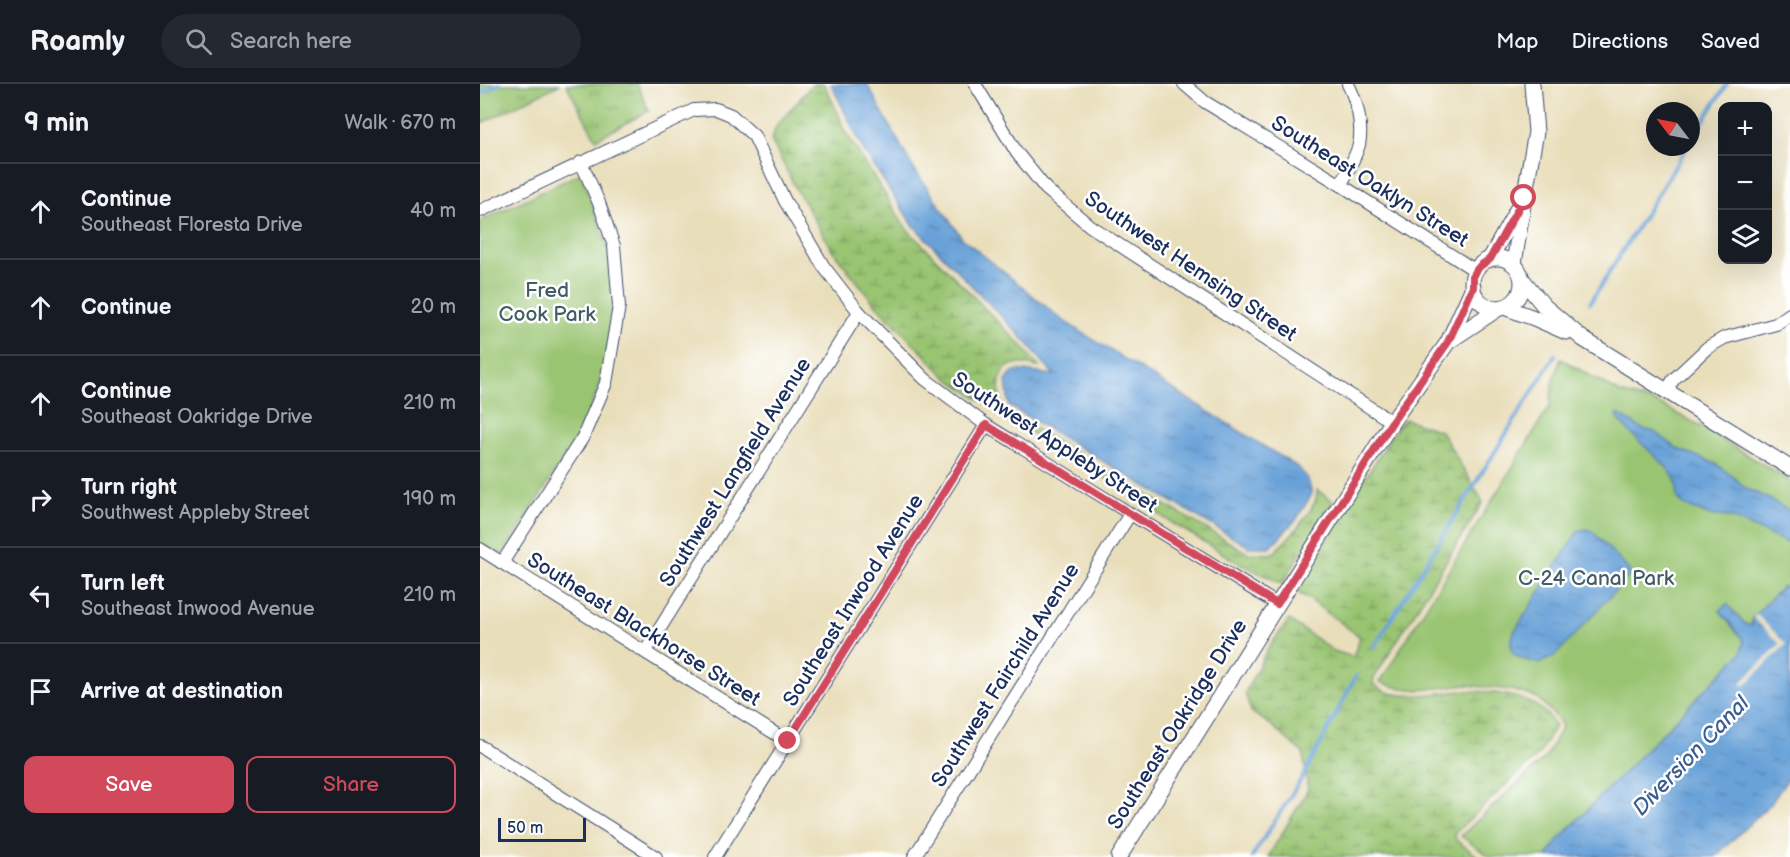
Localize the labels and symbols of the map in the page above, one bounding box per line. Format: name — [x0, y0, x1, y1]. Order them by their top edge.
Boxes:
north arrow — [1646, 102, 1700, 156]
street label: Southeast Oaklyn Street — [1266, 110, 1473, 253]
route start — [1510, 184, 1536, 210]
street label: Southwest Hemsing Street — [1080, 186, 1302, 347]
park label: Fred Cook Park — [499, 278, 596, 327]
street label: Southwest Langfield Avenue — [654, 353, 816, 592]
street label: Southwest Appleby Street — [947, 367, 1163, 518]
street label: Southeast Inwood Avenue — [778, 490, 929, 711]
street label: Southeast Blackhorse Street — [523, 547, 765, 712]
street label: Southwest Fairchild Avenue — [926, 559, 1085, 792]
park label: C-24 Canal Park — [1518, 566, 1675, 591]
street label: Southeast Oakridge Drive — [1102, 615, 1252, 834]
water label: Diversion Canal — [1627, 690, 1756, 822]
route end — [774, 727, 800, 753]
scale bar — [498, 815, 586, 842]

